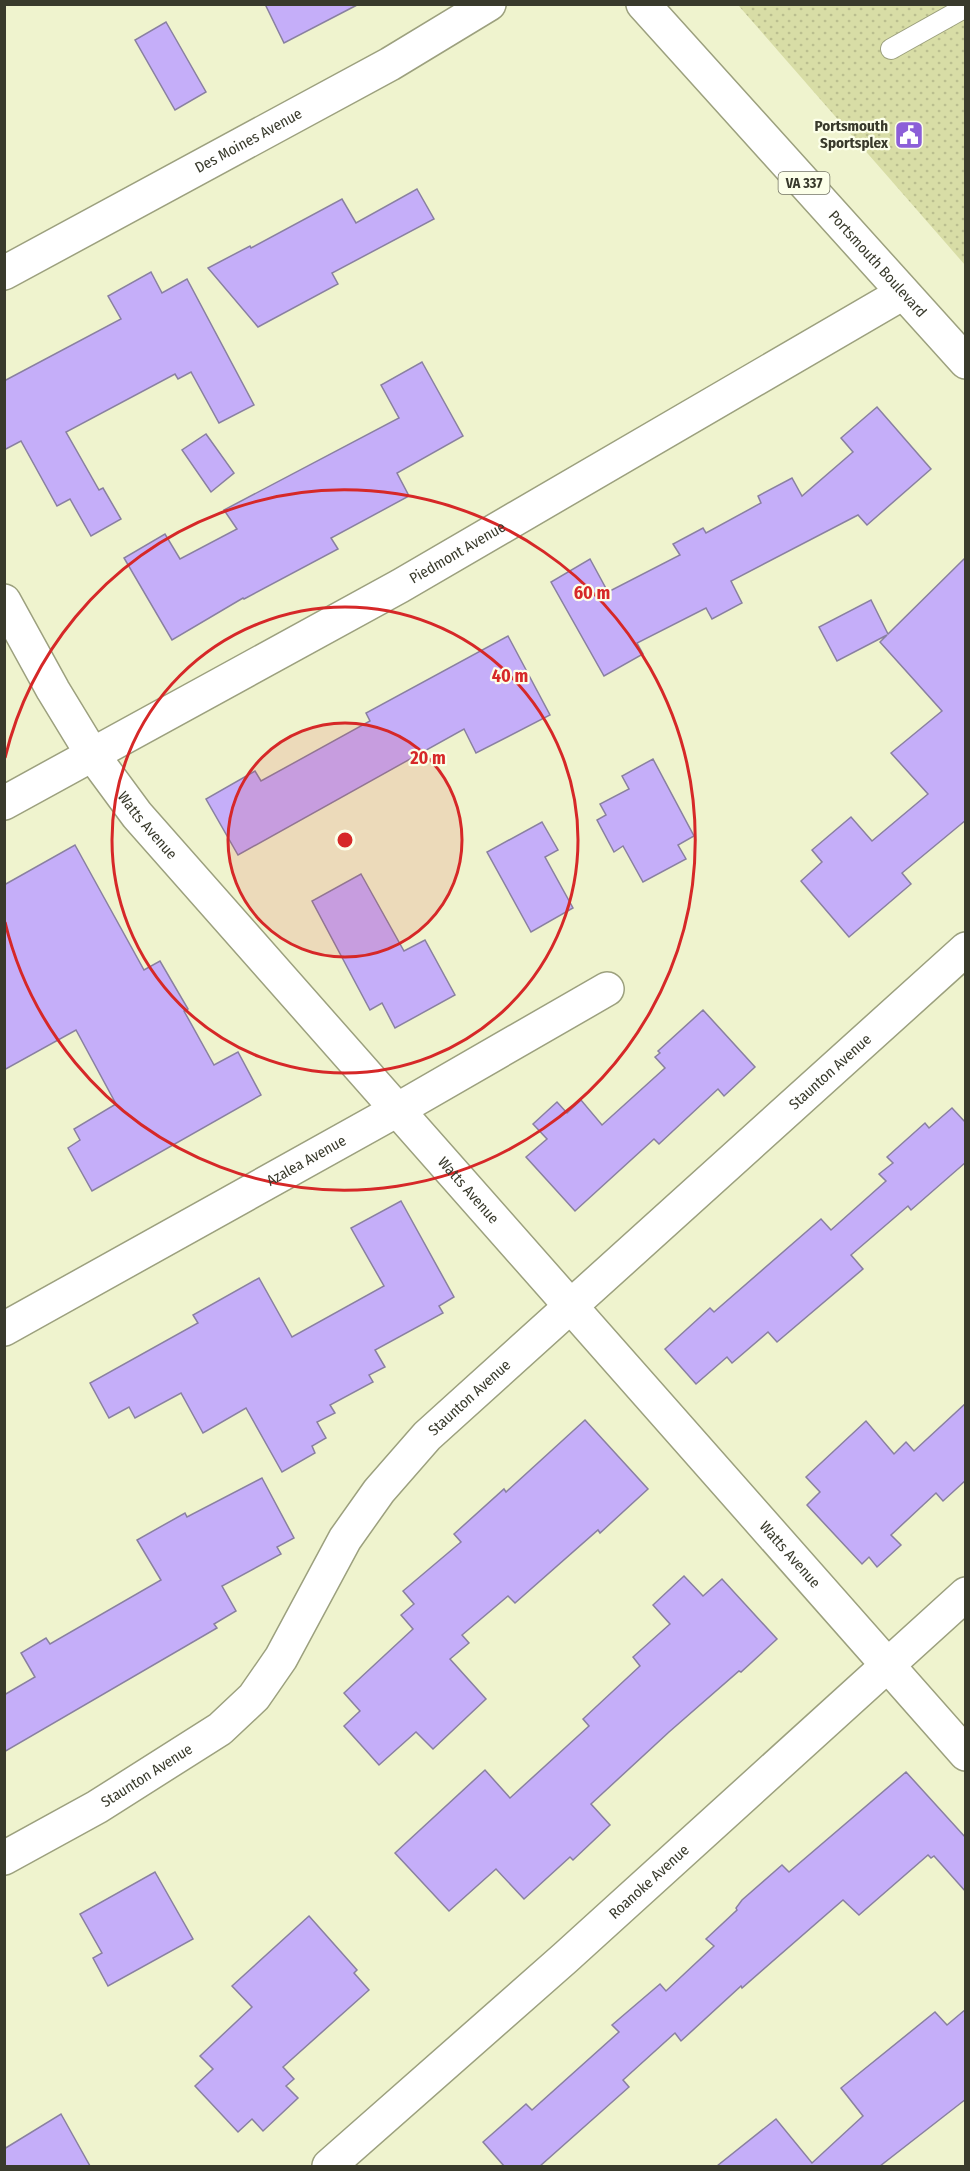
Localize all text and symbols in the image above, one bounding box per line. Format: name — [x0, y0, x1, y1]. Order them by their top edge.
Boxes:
street label: Des Moines Avenue — [192, 104, 305, 177]
place label: Portsmouth Sportsplex — [815, 117, 889, 152]
public building icon: Portsmouth Sportsplex — [893, 119, 925, 151]
road number: VA 337 — [778, 172, 830, 194]
street label: Portsmouth Boulevard — [825, 207, 930, 321]
street label: Piedmont Avenue — [406, 518, 509, 588]
text: 60 m — [574, 582, 610, 604]
text: 40 m — [492, 665, 528, 687]
text: 20 m — [409, 747, 446, 769]
street label: Watts Avenue — [114, 788, 181, 863]
centre of rings — [335, 830, 355, 850]
street label: Staunton Avenue — [785, 1030, 875, 1114]
street label: Azalea Avenue — [263, 1131, 349, 1190]
street label: Watts Avenue — [434, 1153, 503, 1227]
street label: Staunton Avenue — [425, 1356, 514, 1439]
street label: Watts Avenue — [756, 1518, 824, 1592]
street label: Staunton Avenue — [98, 1740, 196, 1811]
street label: Roanoke Avenue — [605, 1841, 693, 1923]

